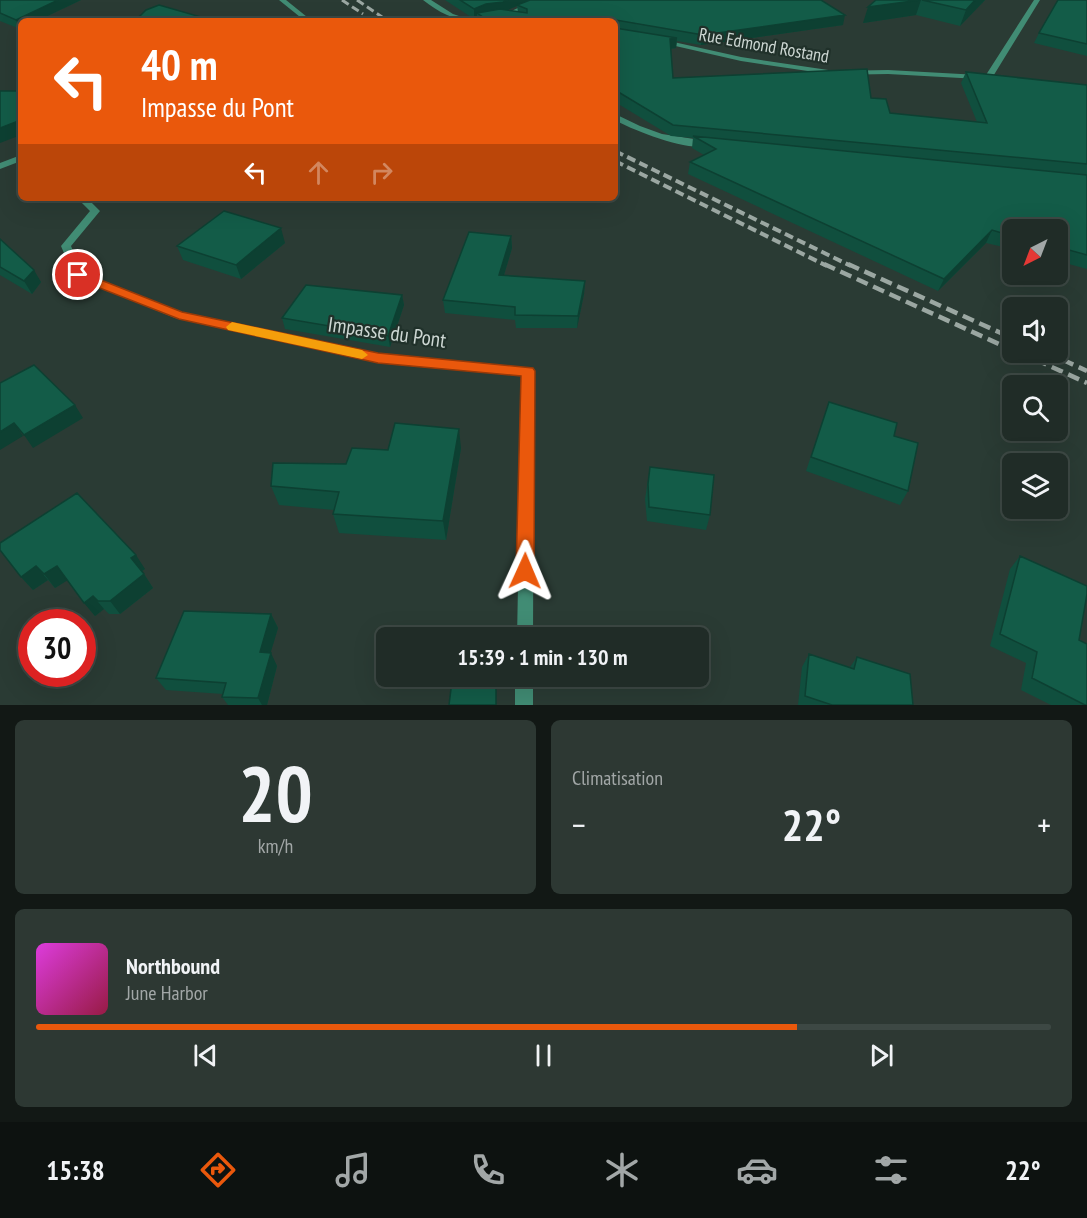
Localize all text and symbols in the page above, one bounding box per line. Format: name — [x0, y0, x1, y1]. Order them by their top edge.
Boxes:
street label: Rue Edmond Rostand — [697, 22, 831, 68]
text: 40 m — [141, 37, 218, 92]
icon: left — [42, 42, 120, 120]
text: Impasse du Pont — [141, 90, 294, 124]
icon: left — [239, 156, 272, 189]
icon: ahead — [302, 156, 335, 189]
icon: right — [365, 156, 398, 189]
north arrow — [1002, 219, 1068, 285]
map controls — [1002, 219, 1068, 519]
pin — [52, 249, 103, 300]
icon: arrive — [61, 258, 94, 291]
button: sound — [1002, 297, 1068, 363]
street label: Impasse du Pont — [326, 310, 448, 354]
button: search — [1002, 375, 1068, 441]
button: layers — [1002, 453, 1068, 519]
position arrow — [493, 539, 557, 603]
speed limit sign: 30 — [18, 609, 96, 687]
text: 15:39 · 1 min · 130 m — [457, 643, 628, 671]
text: 20 — [238, 743, 313, 844]
text: Climatisation — [572, 765, 663, 791]
text: 22° — [782, 795, 841, 853]
text: − — [572, 803, 586, 846]
text: + — [1037, 803, 1051, 846]
text: km/h — [258, 833, 293, 859]
text: Northbound — [126, 952, 220, 980]
text: June Harbor — [126, 980, 208, 1006]
icon: previous — [189, 1039, 222, 1072]
icon: pause — [527, 1039, 560, 1072]
icon: next — [865, 1039, 898, 1072]
icon: directions — [197, 1149, 239, 1191]
icon: music — [332, 1149, 374, 1191]
icon: phone — [467, 1149, 509, 1191]
icon: climate — [601, 1149, 643, 1191]
icon: car — [736, 1149, 778, 1191]
icon: filters — [870, 1149, 912, 1191]
text: 15:38 — [46, 1153, 105, 1187]
text: 22° — [1005, 1153, 1041, 1187]

